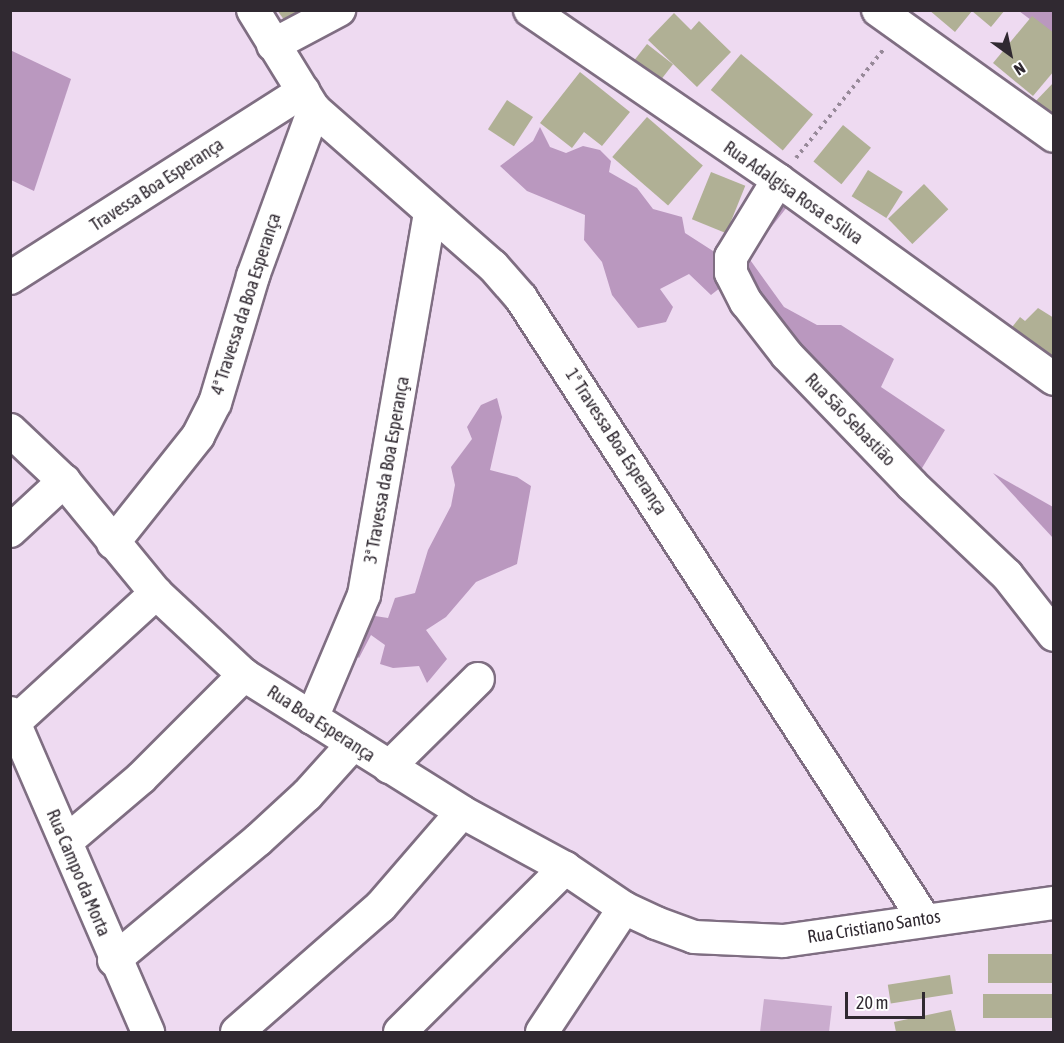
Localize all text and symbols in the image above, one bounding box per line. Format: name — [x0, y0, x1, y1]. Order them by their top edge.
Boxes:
north arrow — [980, 24, 1040, 84]
text: N — [1011, 59, 1029, 79]
street label: Travessa Boa Esperança — [86, 134, 228, 236]
street label: Rua Adalgisa Rosa e Silva — [719, 137, 867, 249]
street label: 4ª Travessa da Boa Esperança — [206, 210, 286, 398]
street label: 1ª Travessa Boa Esperança — [561, 365, 671, 519]
street label: Rua São Sebastião — [800, 369, 900, 471]
street label: 3ª Travessa da Boa Esperança — [360, 375, 414, 565]
street label: Rua Boa Esperança — [263, 681, 379, 767]
street label: Rua Campo da Morta — [41, 806, 115, 940]
street label: Rua Cristiano Santos — [806, 906, 942, 948]
scale bar — [848, 980, 928, 1018]
text: 20 m — [856, 992, 888, 1013]

